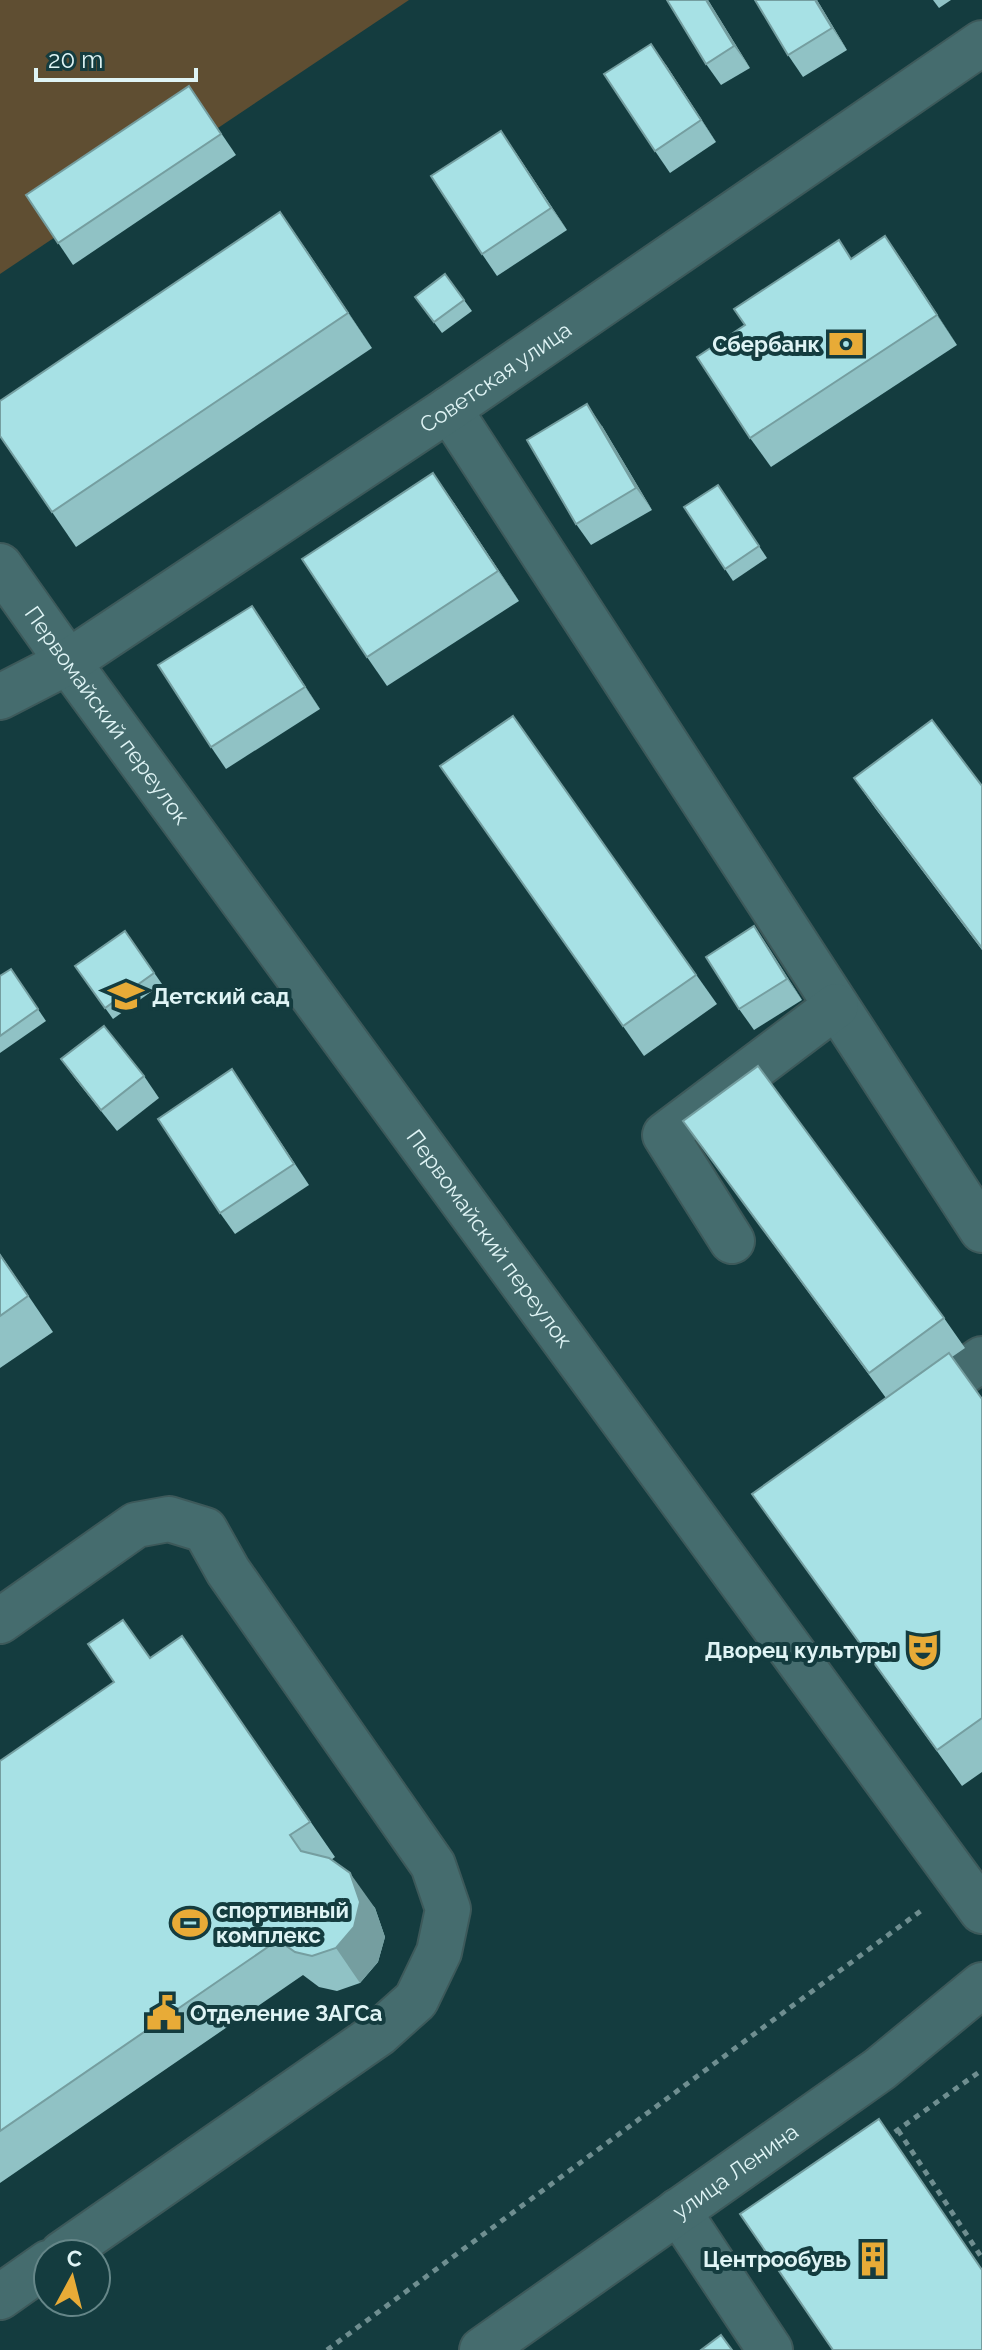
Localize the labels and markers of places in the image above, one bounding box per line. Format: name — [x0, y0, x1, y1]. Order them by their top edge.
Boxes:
bank icon: Сбербанк — [827, 325, 865, 363]
place label: Сбербанк — [712, 331, 820, 357]
school or university icon: Детский сад — [107, 977, 145, 1015]
place label: Детский сад — [152, 983, 290, 1009]
theatre icon: Дворец культуры — [904, 1631, 942, 1669]
place label: Дворец культуры — [705, 1637, 897, 1663]
place label: спортивный комплекс — [216, 1897, 349, 1948]
sports icon: спортивный комплекс — [171, 1904, 209, 1942]
public building icon: Отделение ЗАГСа — [145, 1994, 183, 2032]
place label: Отделение ЗАГСа — [190, 2000, 382, 2026]
building icon: Центрообувь — [854, 2240, 892, 2278]
place label: Центрообувь — [703, 2246, 847, 2272]

